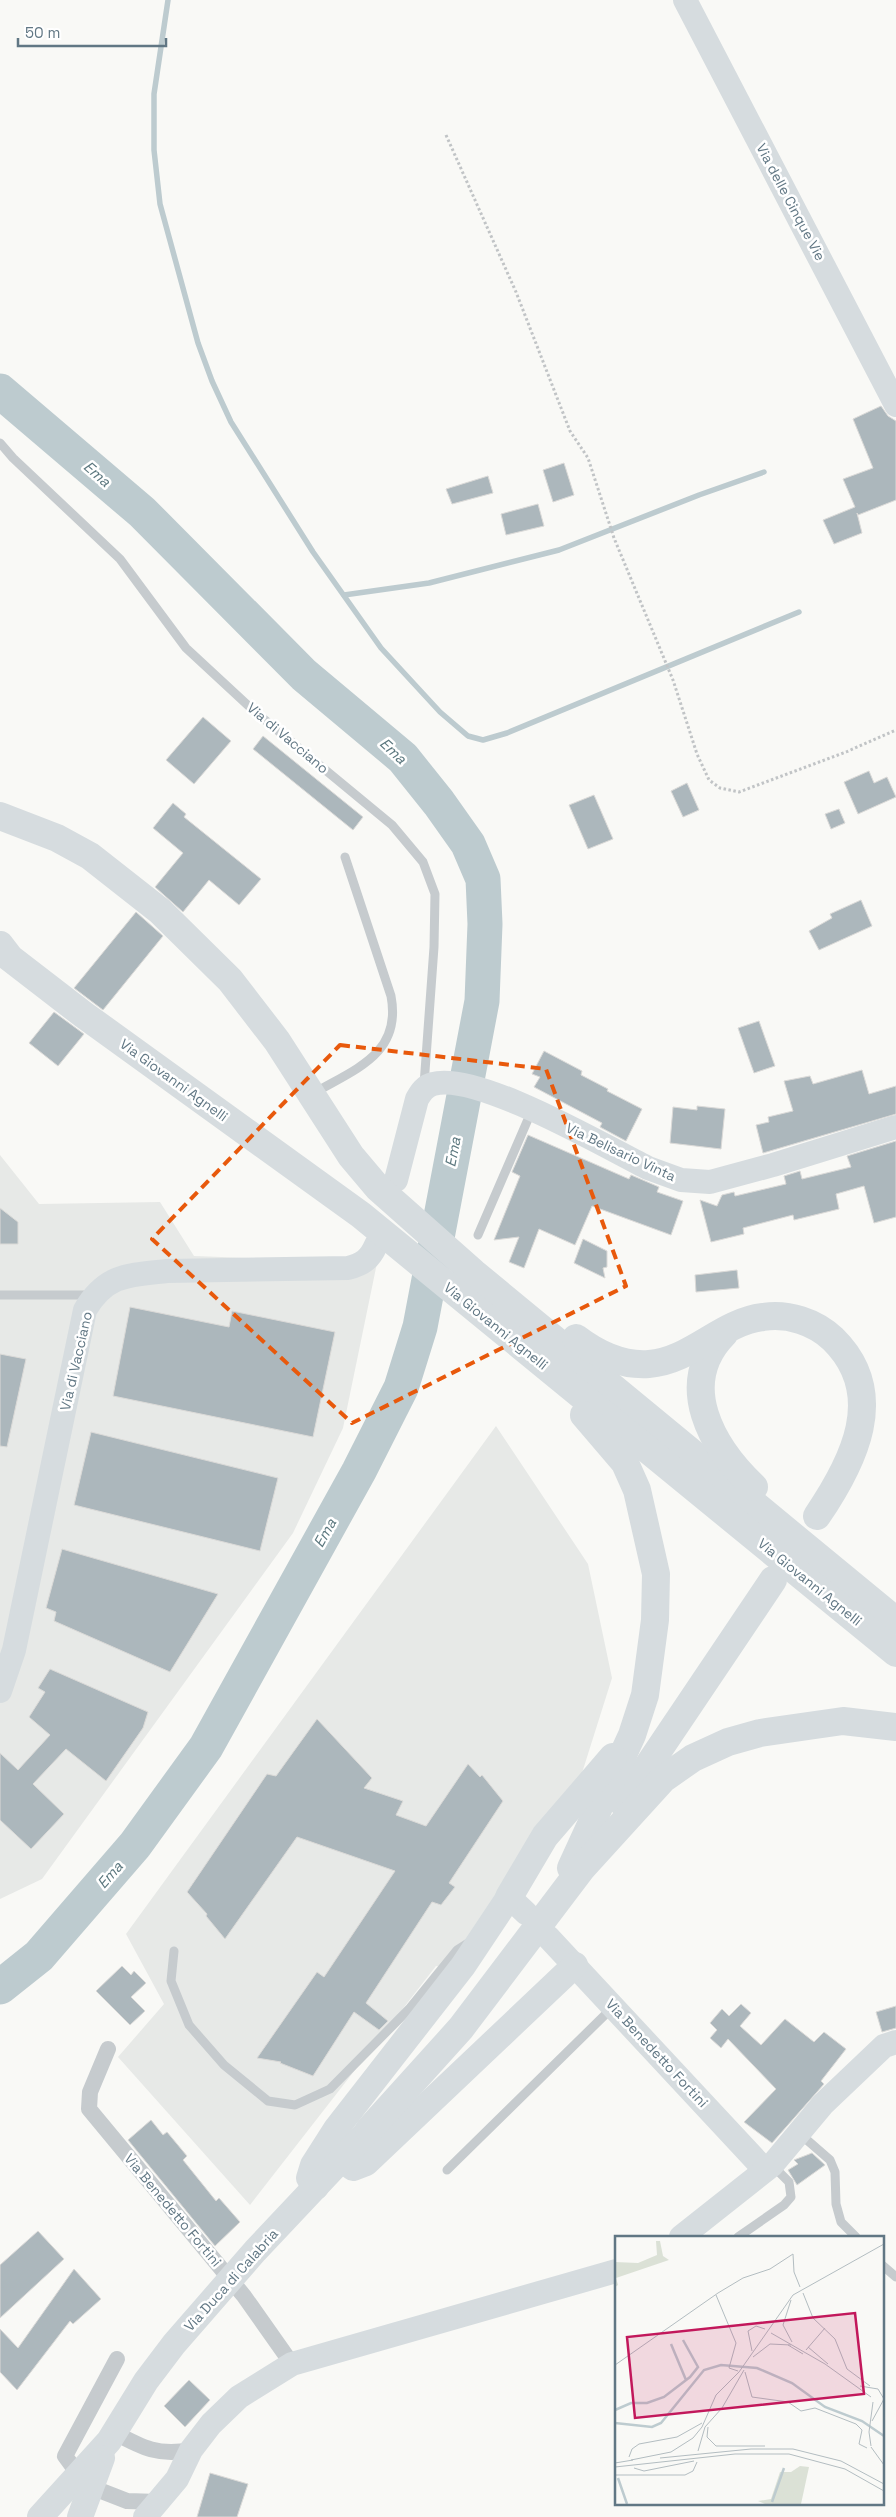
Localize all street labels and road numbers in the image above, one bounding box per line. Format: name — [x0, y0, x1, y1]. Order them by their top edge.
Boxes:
street label: Via delle Cinque Vie — [752, 140, 830, 264]
street label: Via di Vacciano — [243, 699, 333, 777]
street label: Via Giovanni Agnelli — [116, 1035, 232, 1125]
street label: Via Belisario Vinta — [563, 1119, 679, 1185]
street label: Via Giovanni Agnelli — [440, 1278, 552, 1374]
street label: Via di Vacciano — [56, 1310, 96, 1412]
street label: Via Giovanni Agnelli — [754, 1534, 866, 1630]
street label: Via Benedetto Fortini — [602, 1995, 712, 2111]
street label: Via Benedetto Fortini — [120, 2150, 226, 2270]
street label: Via Duca di Calabria — [180, 2225, 282, 2335]

